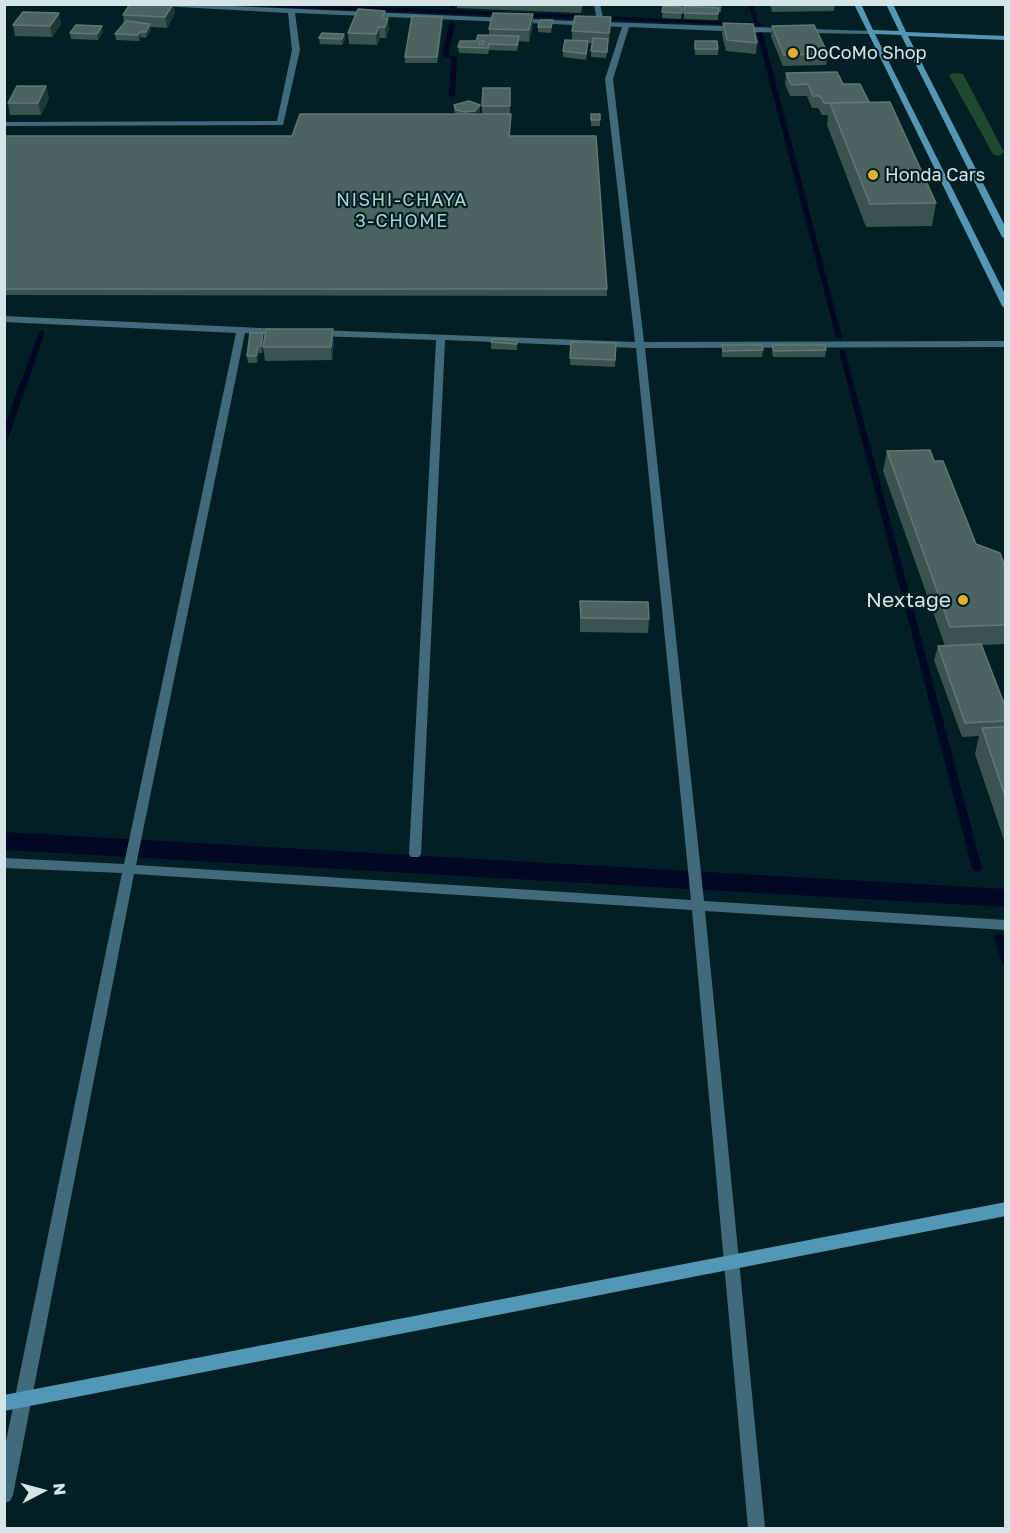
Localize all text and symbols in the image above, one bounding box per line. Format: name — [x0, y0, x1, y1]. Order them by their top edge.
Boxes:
place label: DoCoMo Shop — [805, 42, 927, 64]
marker: DoCoMo Shop — [786, 46, 800, 60]
place label: Honda Cars — [885, 164, 985, 186]
marker: Honda Cars — [866, 168, 880, 182]
district label: NISHI-CHAYA 3-CHOME — [336, 189, 468, 232]
place label: Nextage — [866, 587, 951, 613]
marker: Nextage — [956, 593, 970, 607]
north arrow — [12, 1461, 72, 1521]
text: N — [49, 1482, 70, 1496]

